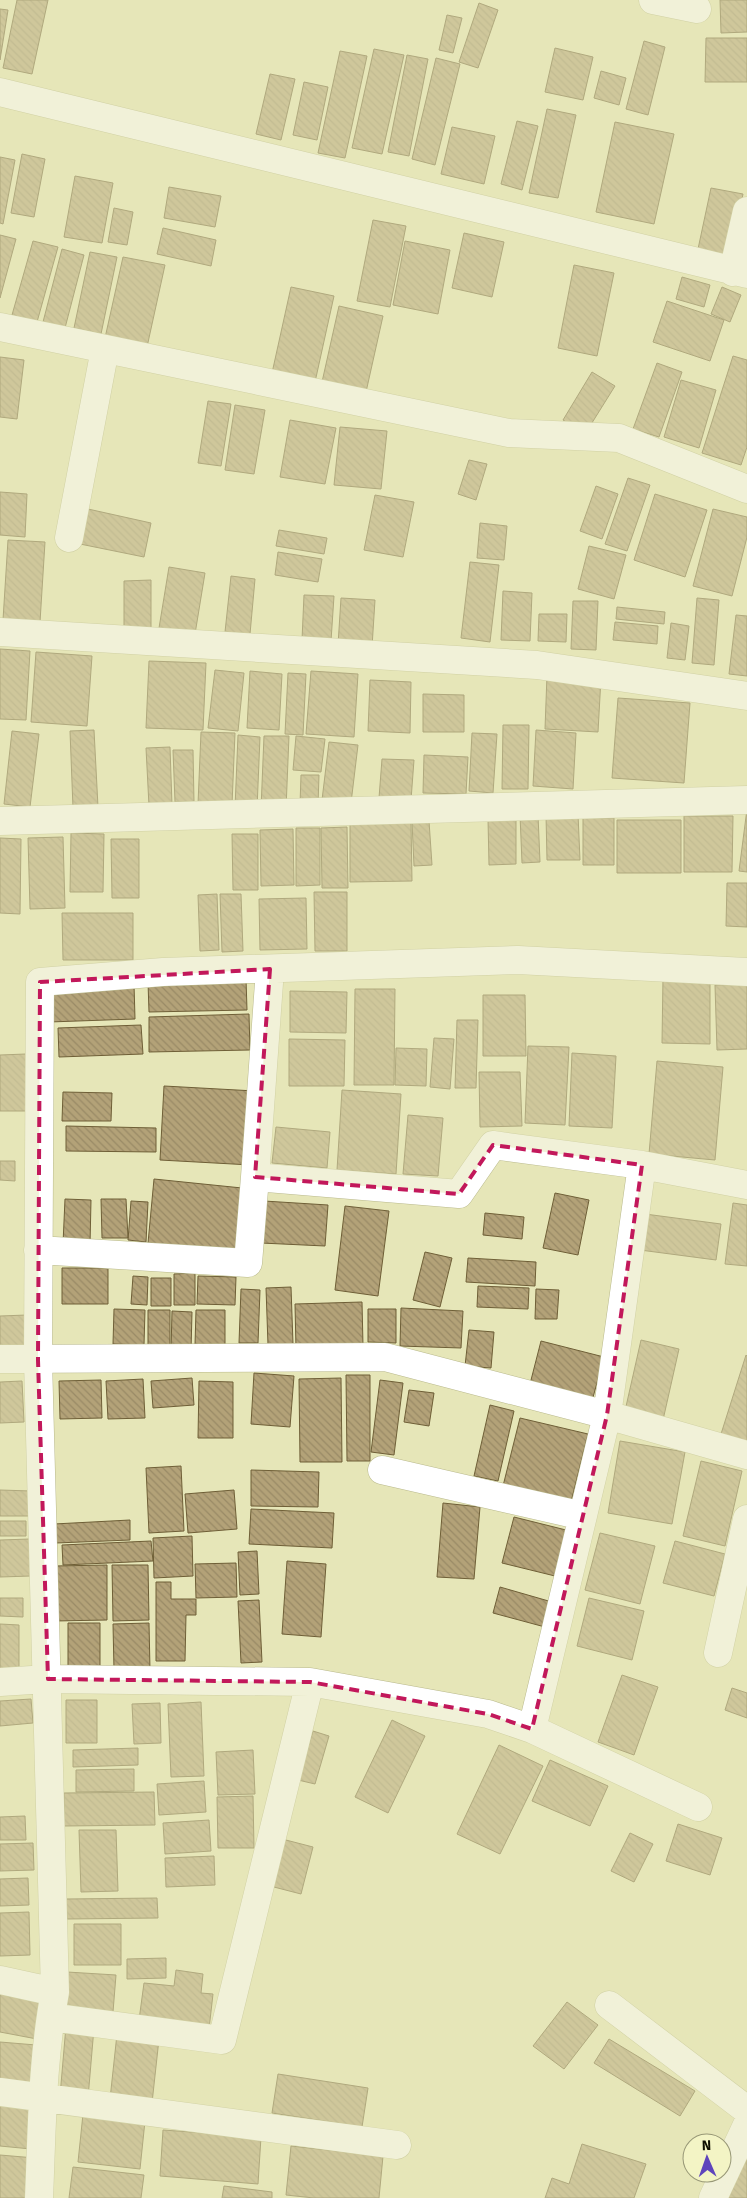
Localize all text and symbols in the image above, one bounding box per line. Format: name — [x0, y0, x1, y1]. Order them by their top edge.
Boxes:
north arrow — [682, 2133, 732, 2183]
text: N — [702, 2137, 712, 2154]

